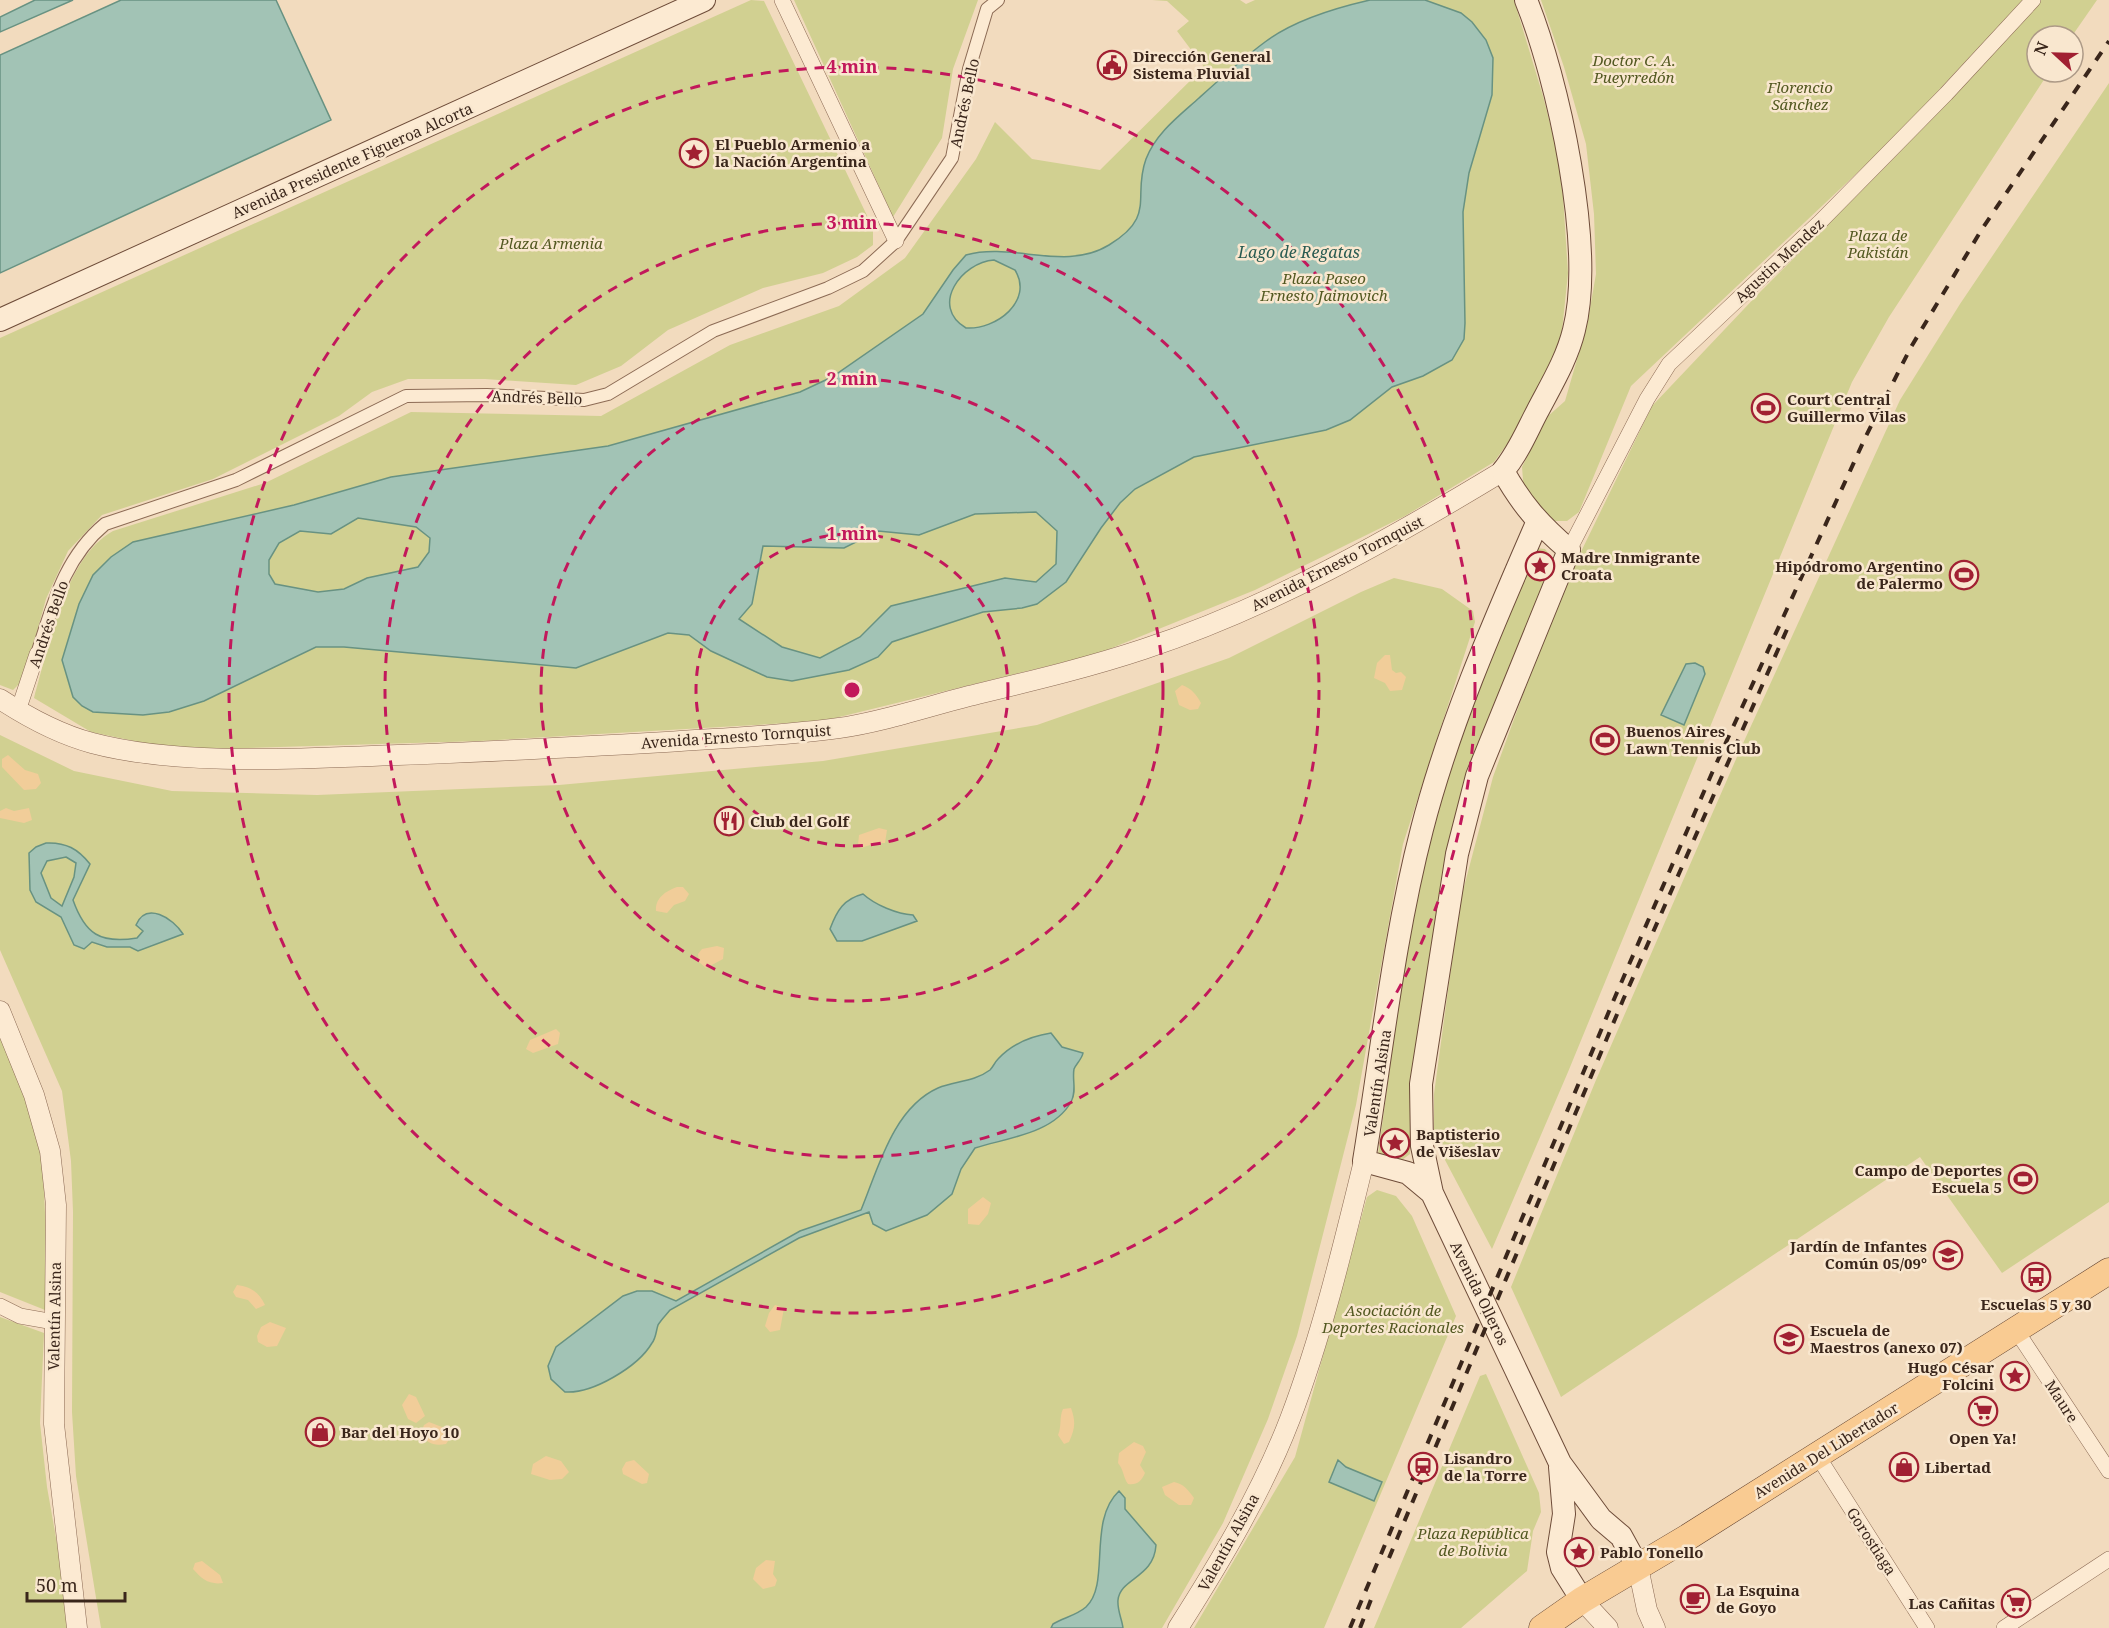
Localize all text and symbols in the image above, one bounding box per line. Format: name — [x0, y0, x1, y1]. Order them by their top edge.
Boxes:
north arrow — [2025, 24, 2085, 84]
text: N — [2029, 38, 2054, 58]
place label: Dirección General Sistema Pluvial — [1133, 46, 1272, 83]
public building icon: Dirección General Sistema Pluvial — [1096, 49, 1128, 81]
park label: Doctor C. A. Pueyrredón — [1591, 50, 1676, 87]
text: 4 min — [827, 54, 877, 78]
street label: Andrés Bello — [945, 56, 983, 150]
park label: Florencio Sánchez — [1766, 77, 1833, 114]
street label: Avenida Presidente Figueroa Alcorta — [228, 98, 476, 222]
place label: El Pueblo Armenio a la Nación Argentina — [715, 134, 870, 171]
place icon: El Pueblo Armenio a la Nación Argentina — [678, 137, 710, 169]
text: 3 min — [827, 210, 877, 234]
street label: Agustin Mendez — [1730, 213, 1828, 307]
park label: Plaza de Pakistán — [1846, 225, 1909, 262]
park label: Plaza Armenia — [498, 233, 603, 253]
water label: Lago de Regatas — [1237, 241, 1360, 263]
park label: Plaza Paseo Ernesto Jaimovich — [1259, 268, 1388, 305]
text: 2 min — [827, 366, 877, 390]
street label: Andrés Bello — [491, 385, 583, 409]
place label: Court Central Guillermo Vilas — [1787, 389, 1906, 426]
sports icon: Court Central Guillermo Vilas — [1750, 392, 1782, 424]
street label: Avenida Ernesto Tornquist — [1248, 511, 1426, 615]
text: 1 min — [827, 521, 877, 545]
place label: Madre Inmigrante Croata — [1561, 547, 1700, 584]
place icon: Madre Inmigrante Croata — [1524, 550, 1556, 582]
place label: Hipódromo Argentino de Palermo — [1775, 556, 1943, 593]
sports icon: Hipódromo Argentino de Palermo — [1948, 559, 1980, 591]
street label: Andrés Bello — [24, 578, 72, 670]
centre of rings — [842, 680, 862, 700]
street label: Avenida Ernesto Tornquist — [640, 719, 832, 753]
place label: Buenos Aires Lawn Tennis Club — [1626, 721, 1761, 758]
sports icon: Buenos Aires Lawn Tennis Club — [1589, 724, 1621, 756]
restaurant icon: Club del Golf — [713, 805, 745, 837]
place label: Club del Golf — [750, 811, 850, 831]
street label: Valentín Alsina — [1359, 1028, 1395, 1138]
place label: Baptisterio de Višeslav — [1416, 1124, 1501, 1161]
place icon: Baptisterio de Višeslav — [1379, 1127, 1411, 1159]
place label: Campo de Deportes Escuela 5 — [1854, 1160, 2002, 1197]
sports icon: Campo de Deportes Escuela 5 — [2007, 1163, 2039, 1195]
place label: Jardín de Infantes Común 05/09° — [1789, 1236, 1927, 1273]
street label: Avenida Olleros — [1446, 1238, 1514, 1349]
school or university icon: Jardín de Infantes Común 05/09° — [1932, 1239, 1964, 1271]
bus stop icon: Escuelas 5 y 30 — [2020, 1261, 2052, 1293]
street label: Valentín Alsina — [43, 1262, 65, 1370]
place label: Escuelas 5 y 30 — [1981, 1294, 2091, 1314]
park label: Asociación de Deportes Racionales — [1321, 1300, 1464, 1337]
place label: Escuela de Maestros (anexo 07) — [1810, 1320, 1963, 1357]
school or university icon: Escuela de Maestros (anexo 07) — [1773, 1323, 1805, 1355]
place label: Hugo César Folcini — [1908, 1357, 1995, 1394]
place icon: Hugo César Folcini — [1999, 1360, 2031, 1392]
street label: Maure — [2041, 1376, 2083, 1426]
supermarket icon: Open Ya! — [1967, 1395, 1999, 1427]
street label: Avenida Del Libertador — [1750, 1397, 1902, 1503]
shop icon: Bar del Hoyo 10 — [304, 1416, 336, 1448]
place label: Bar del Hoyo 10 — [341, 1422, 459, 1442]
place label: Open Ya! — [1949, 1428, 2017, 1448]
place label: Lisandro de la Torre — [1444, 1448, 1527, 1485]
station icon: Lisandro de la Torre — [1407, 1451, 1439, 1483]
shop icon: Libertad — [1888, 1451, 1920, 1483]
place label: Libertad — [1925, 1457, 1991, 1477]
street label: Valentín Alsina — [1193, 1490, 1263, 1594]
street label: Gorostiaga — [1843, 1503, 1901, 1579]
park label: Plaza República de Bolivia — [1416, 1523, 1529, 1560]
place icon: Pablo Tonello — [1563, 1536, 1595, 1568]
place label: Pablo Tonello — [1600, 1542, 1703, 1562]
scale bar — [27, 1565, 124, 1603]
text: 50 m — [36, 1573, 78, 1597]
place label: La Esquina de Goyo — [1716, 1580, 1800, 1617]
cafe icon: La Esquina de Goyo — [1679, 1583, 1711, 1615]
supermarket icon: Las Cañitas — [2000, 1587, 2032, 1619]
place label: Las Cañitas — [1908, 1593, 1995, 1613]

